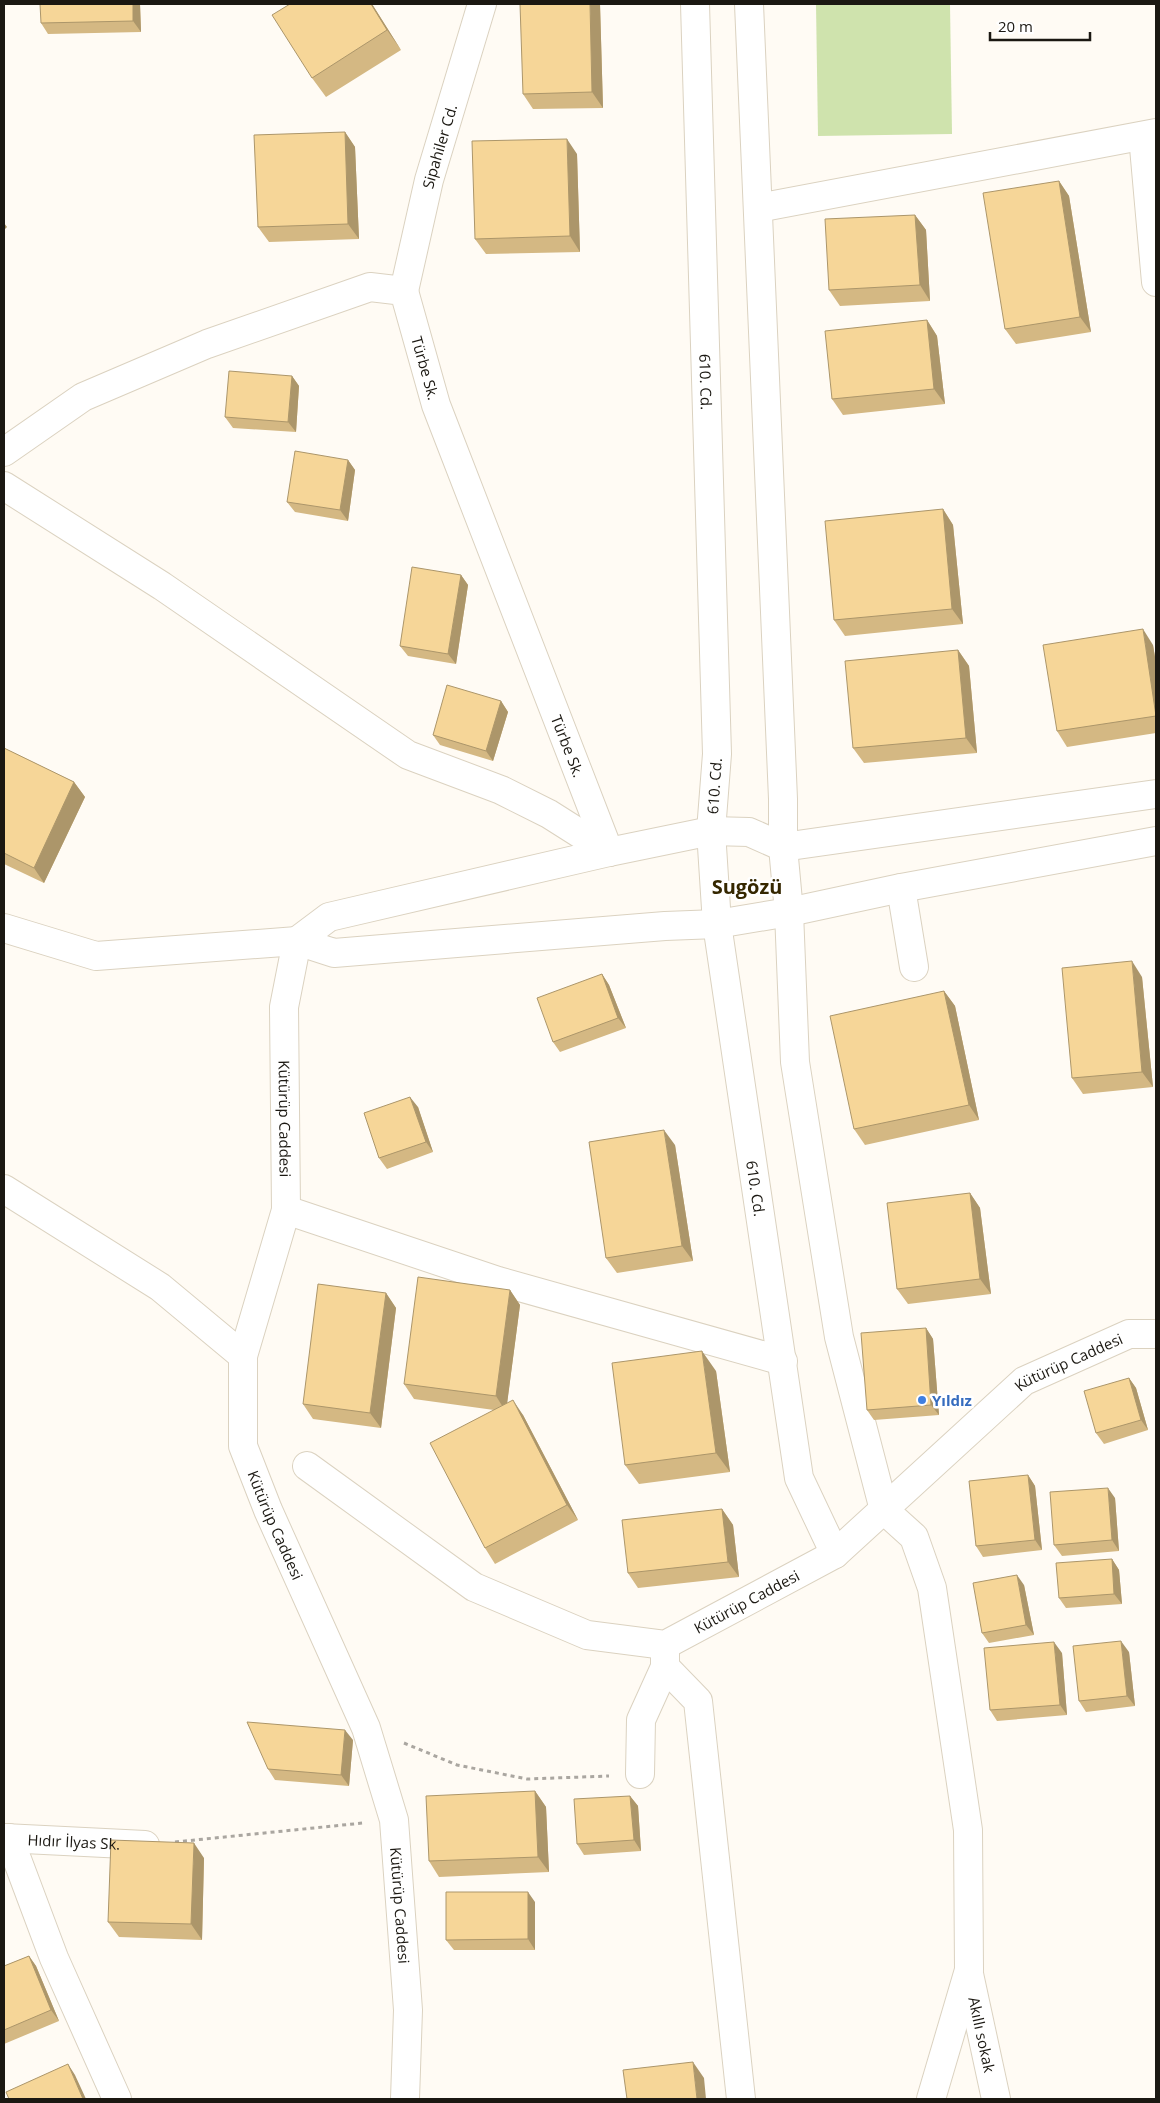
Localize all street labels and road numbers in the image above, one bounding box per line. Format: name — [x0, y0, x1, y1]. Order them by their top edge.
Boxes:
street label: Sipahiler Cd. — [417, 102, 461, 190]
street label: Türbe Sk. — [407, 334, 444, 402]
street label: 610. Cd. — [695, 353, 717, 410]
street label: Türbe Sk. — [547, 712, 589, 780]
street label: 610. Cd. — [702, 757, 726, 815]
street label: Kütürüp Caddesi — [275, 1060, 296, 1177]
street label: 610. Cd. — [742, 1159, 770, 1218]
street label: Kütürüp Caddesi — [1010, 1328, 1126, 1395]
street label: Kütürüp Caddesi — [244, 1468, 308, 1583]
street label: Kütürüp Caddesi — [690, 1565, 803, 1638]
street label: Hıdır İlyas Sk. — [27, 1829, 121, 1854]
street label: Kütürüp Caddesi — [386, 1846, 415, 1964]
street label: Akıllı sokak — [964, 1995, 1000, 2074]

